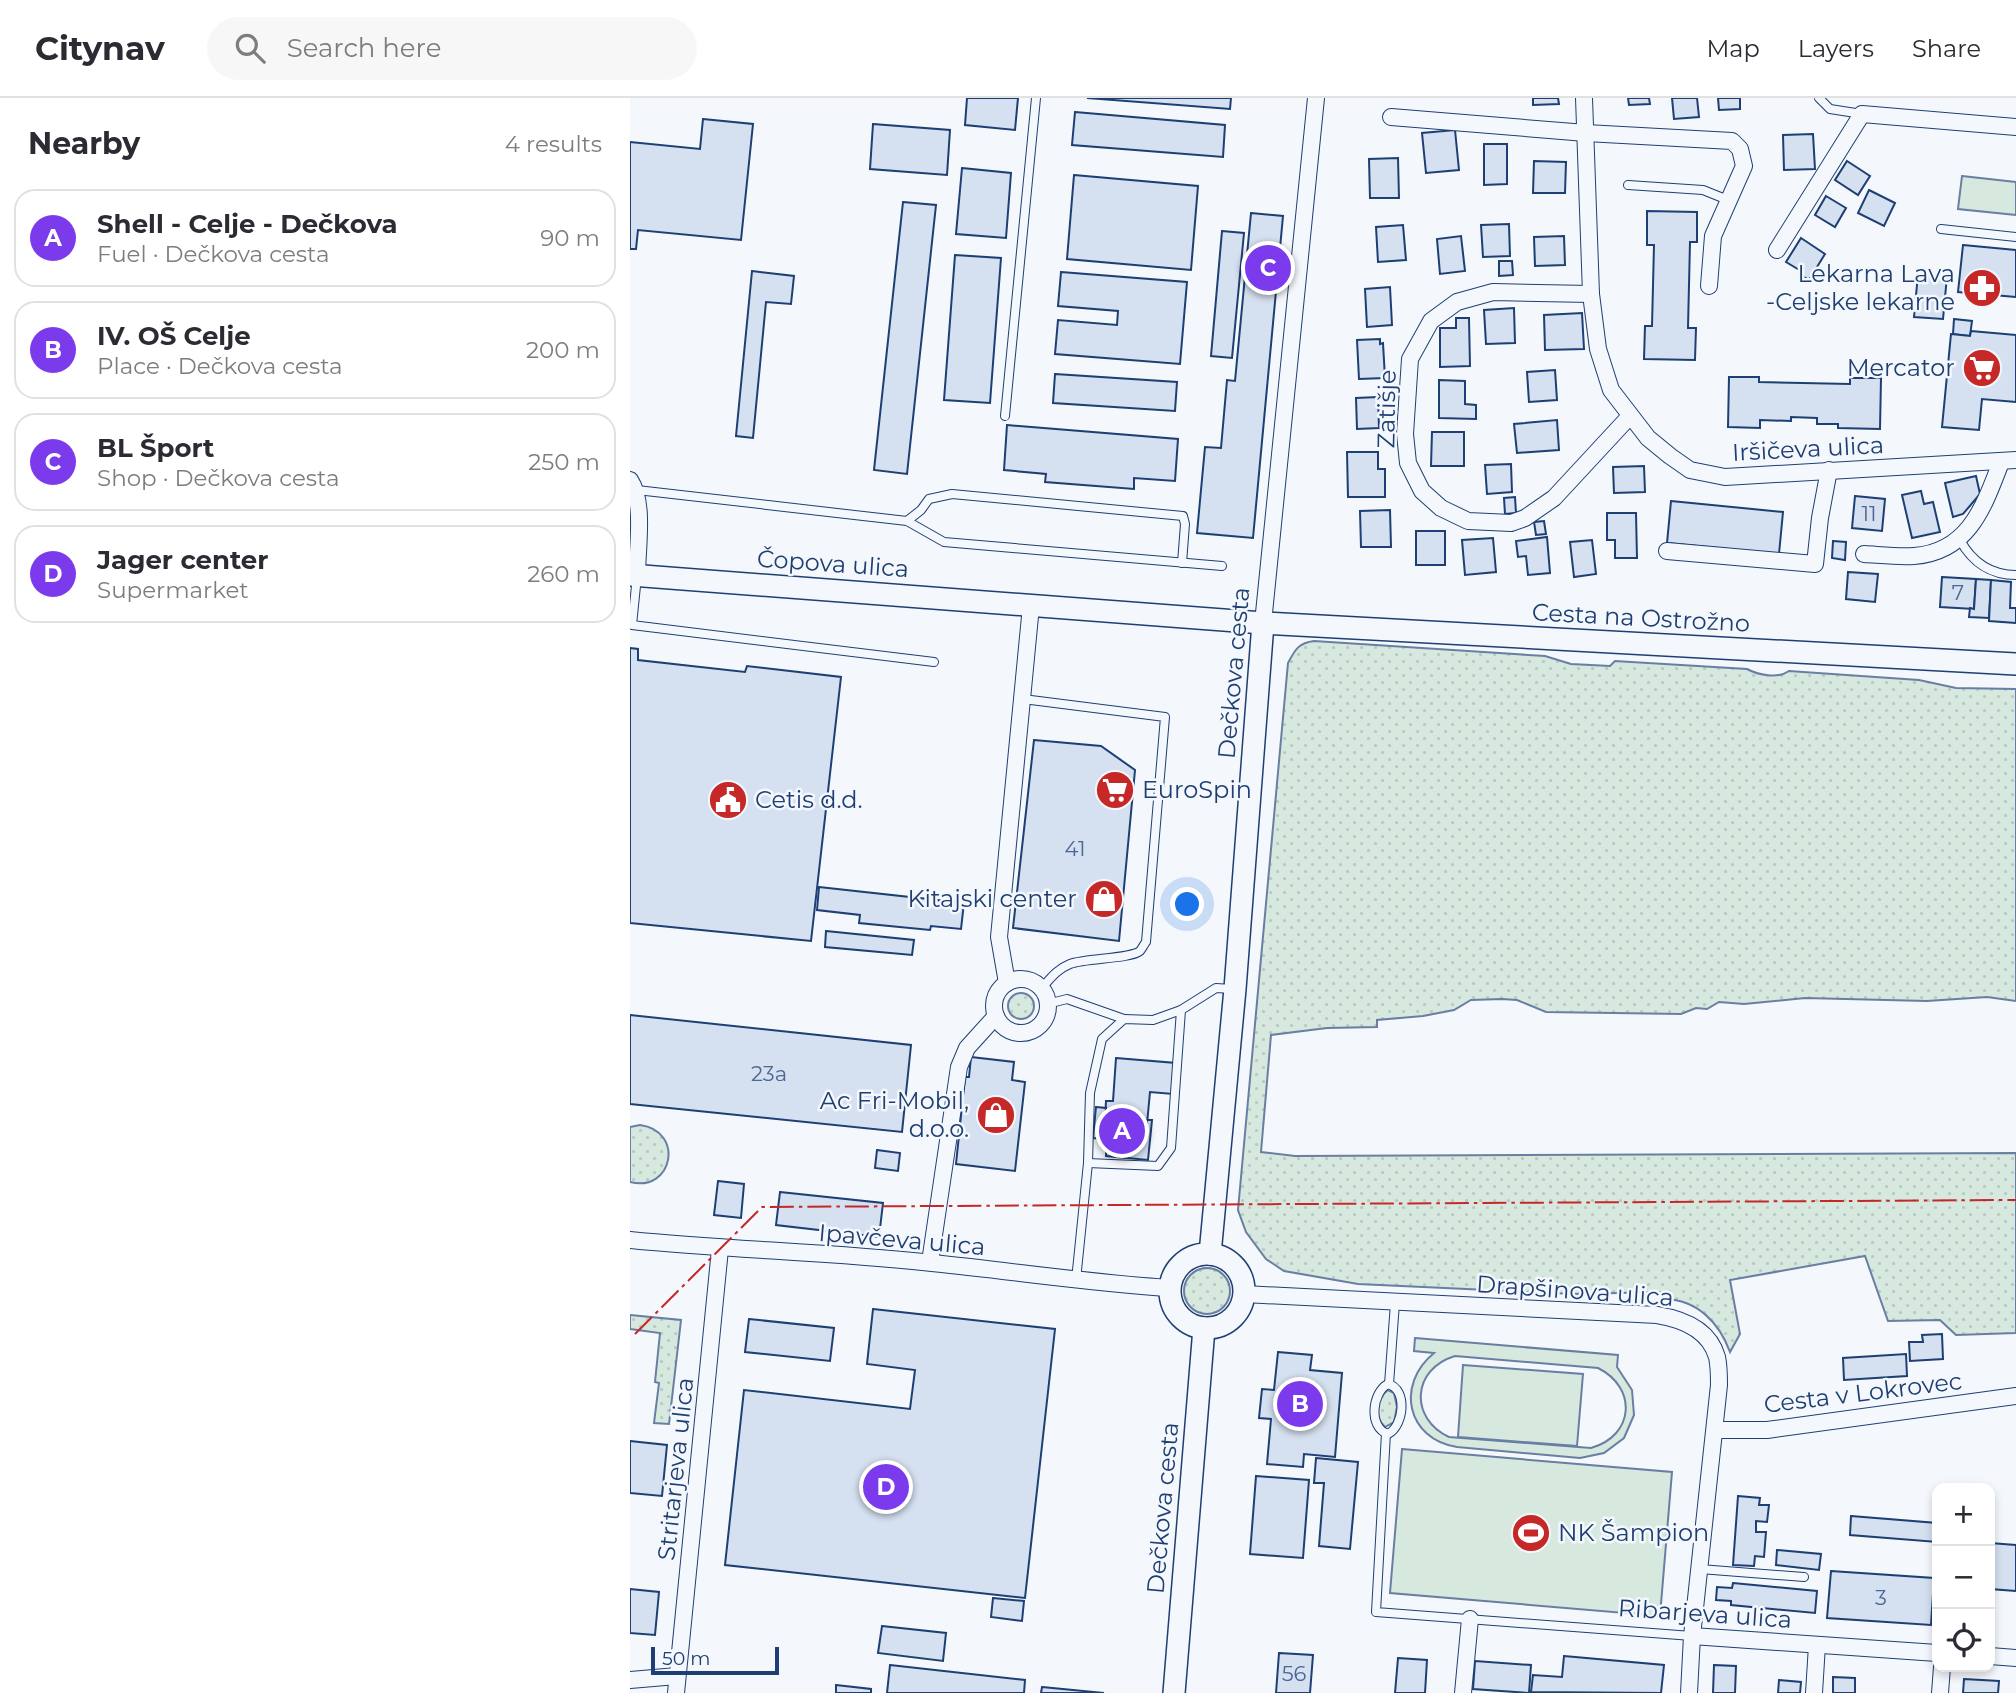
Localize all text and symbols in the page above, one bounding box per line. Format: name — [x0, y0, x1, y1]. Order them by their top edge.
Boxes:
search box — [207, 17, 697, 80]
text: Citynav — [35, 28, 165, 68]
icon: search — [231, 29, 269, 67]
text: Search here — [287, 32, 441, 64]
text: Map — [1706, 34, 1760, 63]
text: Layers — [1798, 34, 1874, 63]
text: Share — [1912, 34, 1981, 63]
text: Nearby — [28, 125, 140, 162]
text: 4 results — [505, 130, 602, 158]
text: Shell - Celje - Dečkova — [97, 208, 397, 240]
text: A — [44, 224, 62, 252]
text: 90 m — [540, 224, 600, 252]
text: Fuel · Dečkova cesta — [97, 240, 329, 268]
pin: C — [1245, 242, 1291, 294]
place label: Lekarna Lava -Celjske lekarne — [1766, 259, 1955, 316]
pharmacy icon: Lekarna Lava -Celjske lekarne — [1961, 267, 2003, 309]
text: IV. OŠ Celje — [97, 320, 251, 352]
text: B — [44, 336, 62, 364]
text: 200 m — [526, 336, 600, 364]
supermarket icon: Mercator — [1961, 347, 2003, 389]
text: Place · Dečkova cesta — [97, 352, 343, 380]
place label: Mercator — [1847, 353, 1955, 382]
street label: Zatišje — [1371, 369, 1402, 449]
street label: Iršičeva ulica — [1731, 430, 1885, 467]
text: BL Šport — [97, 432, 214, 464]
text: C — [45, 448, 61, 476]
text: 250 m — [528, 448, 600, 476]
text: Shop · Dečkova cesta — [97, 464, 339, 492]
house number: 11 — [1861, 501, 1877, 526]
text: Jager center — [97, 544, 268, 576]
street label: Čopova ulica — [756, 544, 910, 583]
text: D — [44, 560, 63, 588]
text: 260 m — [527, 560, 600, 588]
text: Supermarket — [97, 576, 249, 604]
house number: 7 — [1952, 580, 1964, 605]
street label: Dečkova cesta — [1212, 586, 1255, 760]
street label: Cesta na Ostrožno — [1531, 597, 1751, 638]
supermarket icon: EuroSpin — [1094, 769, 1136, 811]
place label: EuroSpin — [1142, 775, 1252, 804]
public building icon: Cetis d.d. — [707, 779, 749, 821]
place label: Cetis d.d. — [755, 785, 863, 814]
house number: 41 — [1065, 836, 1085, 861]
shop icon: Kitajski center — [1083, 878, 1125, 920]
place label: Kitajski center — [907, 884, 1077, 913]
your location — [1170, 887, 1204, 921]
house number: 23a — [751, 1061, 787, 1086]
place label: Ac Fri-Mobil, d.o.o. — [820, 1086, 969, 1143]
shop icon: Ac Fri-Mobil, d.o.o. — [975, 1094, 1017, 1136]
pin: A — [1099, 1105, 1145, 1157]
street label: Ipavčeva ulica — [817, 1218, 987, 1261]
street label: Drapšinova ulica — [1475, 1269, 1675, 1312]
street label: Cesta v Lokrovec — [1762, 1366, 1964, 1419]
street label: Stritarjeva ulica — [651, 1376, 700, 1562]
pin: B — [1277, 1378, 1323, 1430]
street label: Dečkova cesta — [1141, 1421, 1184, 1595]
pin: D — [863, 1461, 909, 1513]
map controls — [1932, 1483, 1995, 1672]
button: + — [1932, 1483, 1995, 1546]
sports icon: NK Šampion — [1510, 1512, 1552, 1554]
place label: NK Šampion — [1558, 1518, 1709, 1547]
button: − — [1932, 1546, 1995, 1609]
house number: 3 — [1875, 1585, 1887, 1610]
street label: Ribarjeva ulica — [1617, 1593, 1793, 1634]
button: locate — [1932, 1609, 1995, 1672]
scale bar — [651, 1644, 779, 1676]
text: 50 m — [662, 1647, 710, 1670]
house number: 56 — [1282, 1661, 1307, 1686]

